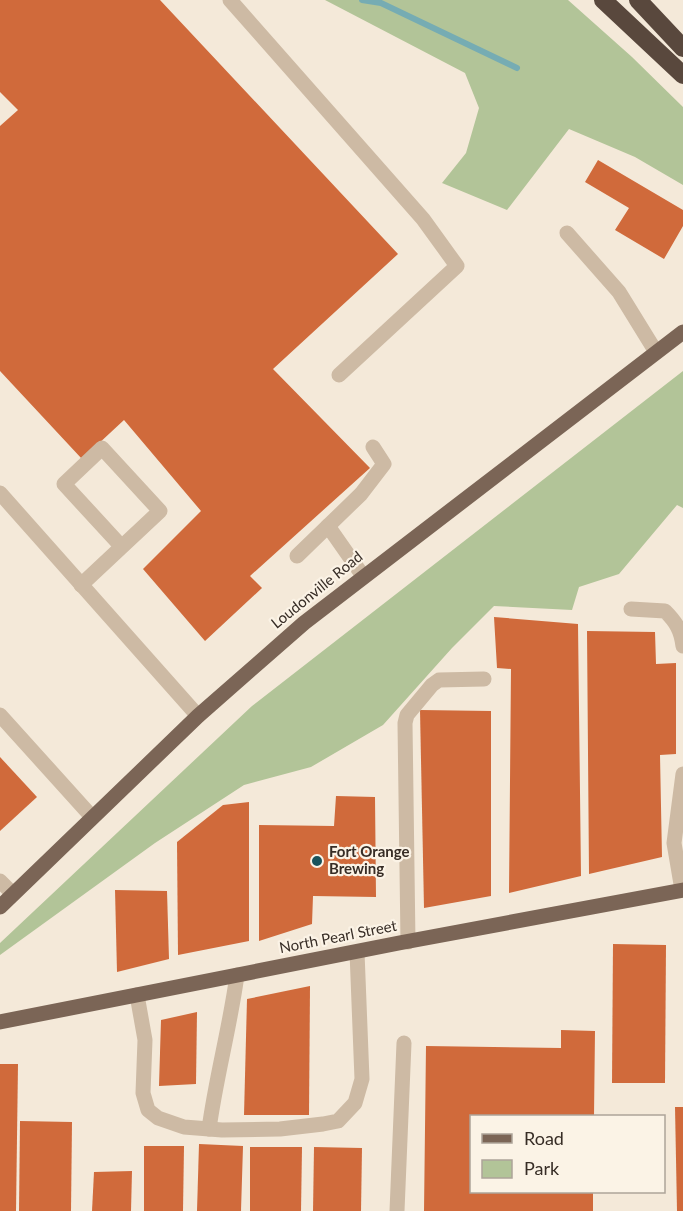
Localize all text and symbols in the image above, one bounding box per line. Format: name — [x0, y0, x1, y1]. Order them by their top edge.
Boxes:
street label: Loudonville Road — [267, 547, 366, 632]
place label: Fort Orange Brewing — [329, 842, 410, 877]
marker: Fort Orange Brewing — [310, 854, 324, 868]
street label: North Pearl Street — [278, 916, 399, 956]
legend — [470, 1115, 665, 1193]
text: Road — [524, 1127, 564, 1149]
text: Park — [524, 1157, 560, 1179]

